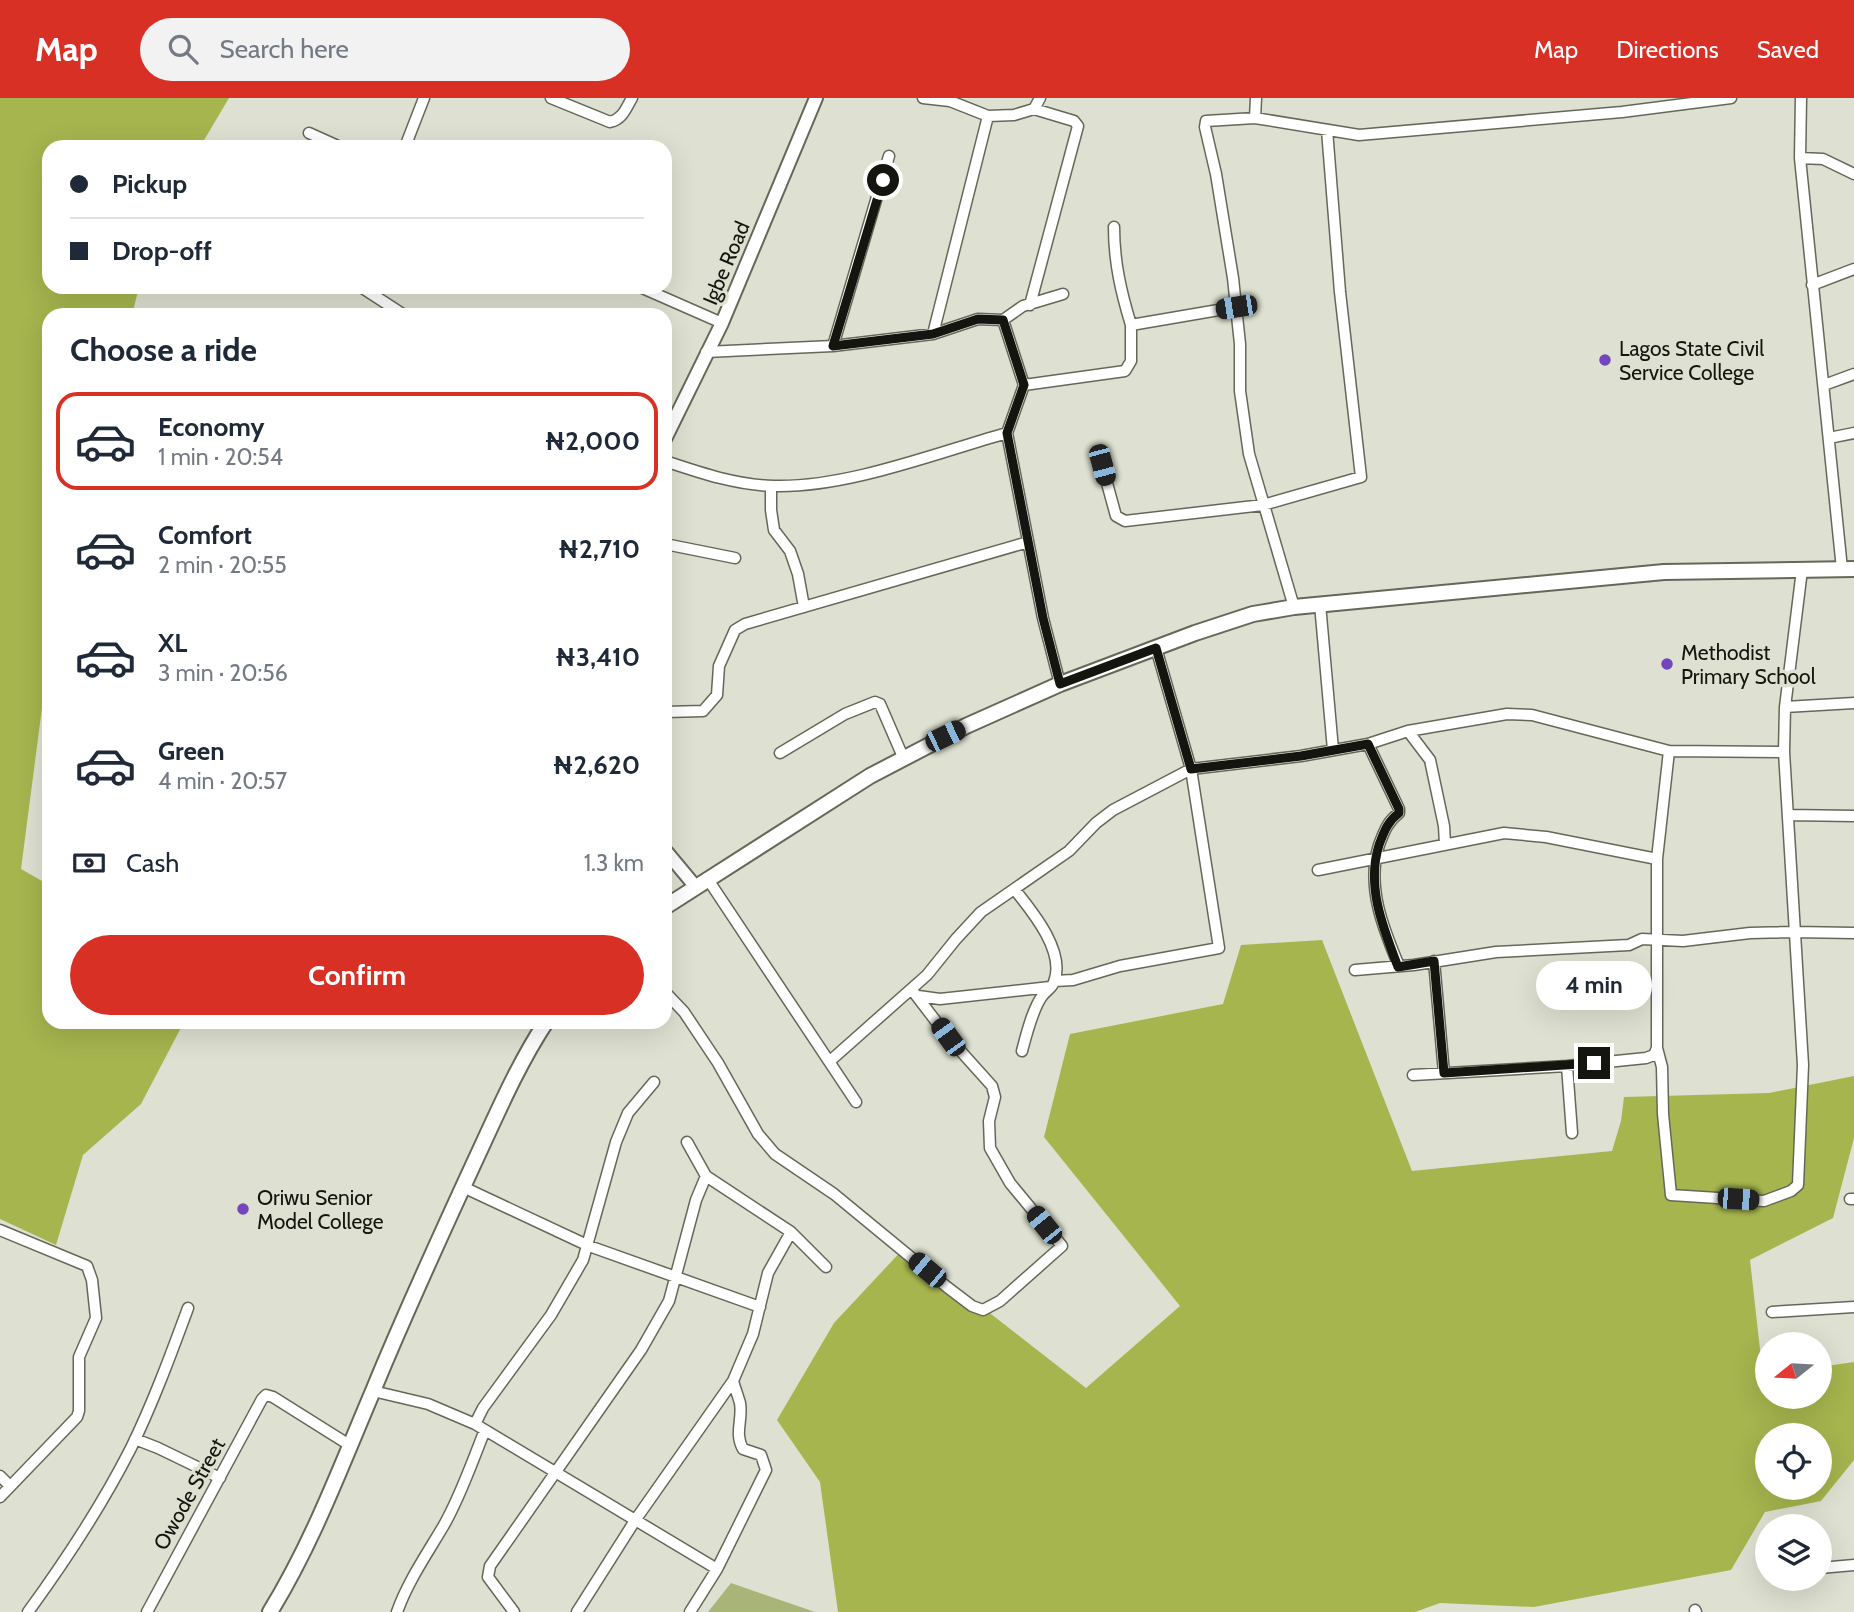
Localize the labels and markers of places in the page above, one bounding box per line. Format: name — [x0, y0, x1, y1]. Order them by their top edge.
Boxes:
place label: Lagos State Civil Service College — [1619, 336, 1764, 385]
marker: Lagos State Civil Service College — [1597, 352, 1613, 368]
place label: Methodist Primary School — [1681, 640, 1816, 689]
marker: Methodist Primary School — [1659, 656, 1675, 672]
place label: Oriwu Senior Model College — [257, 1185, 384, 1234]
marker: Oriwu Senior Model College — [235, 1201, 251, 1217]

